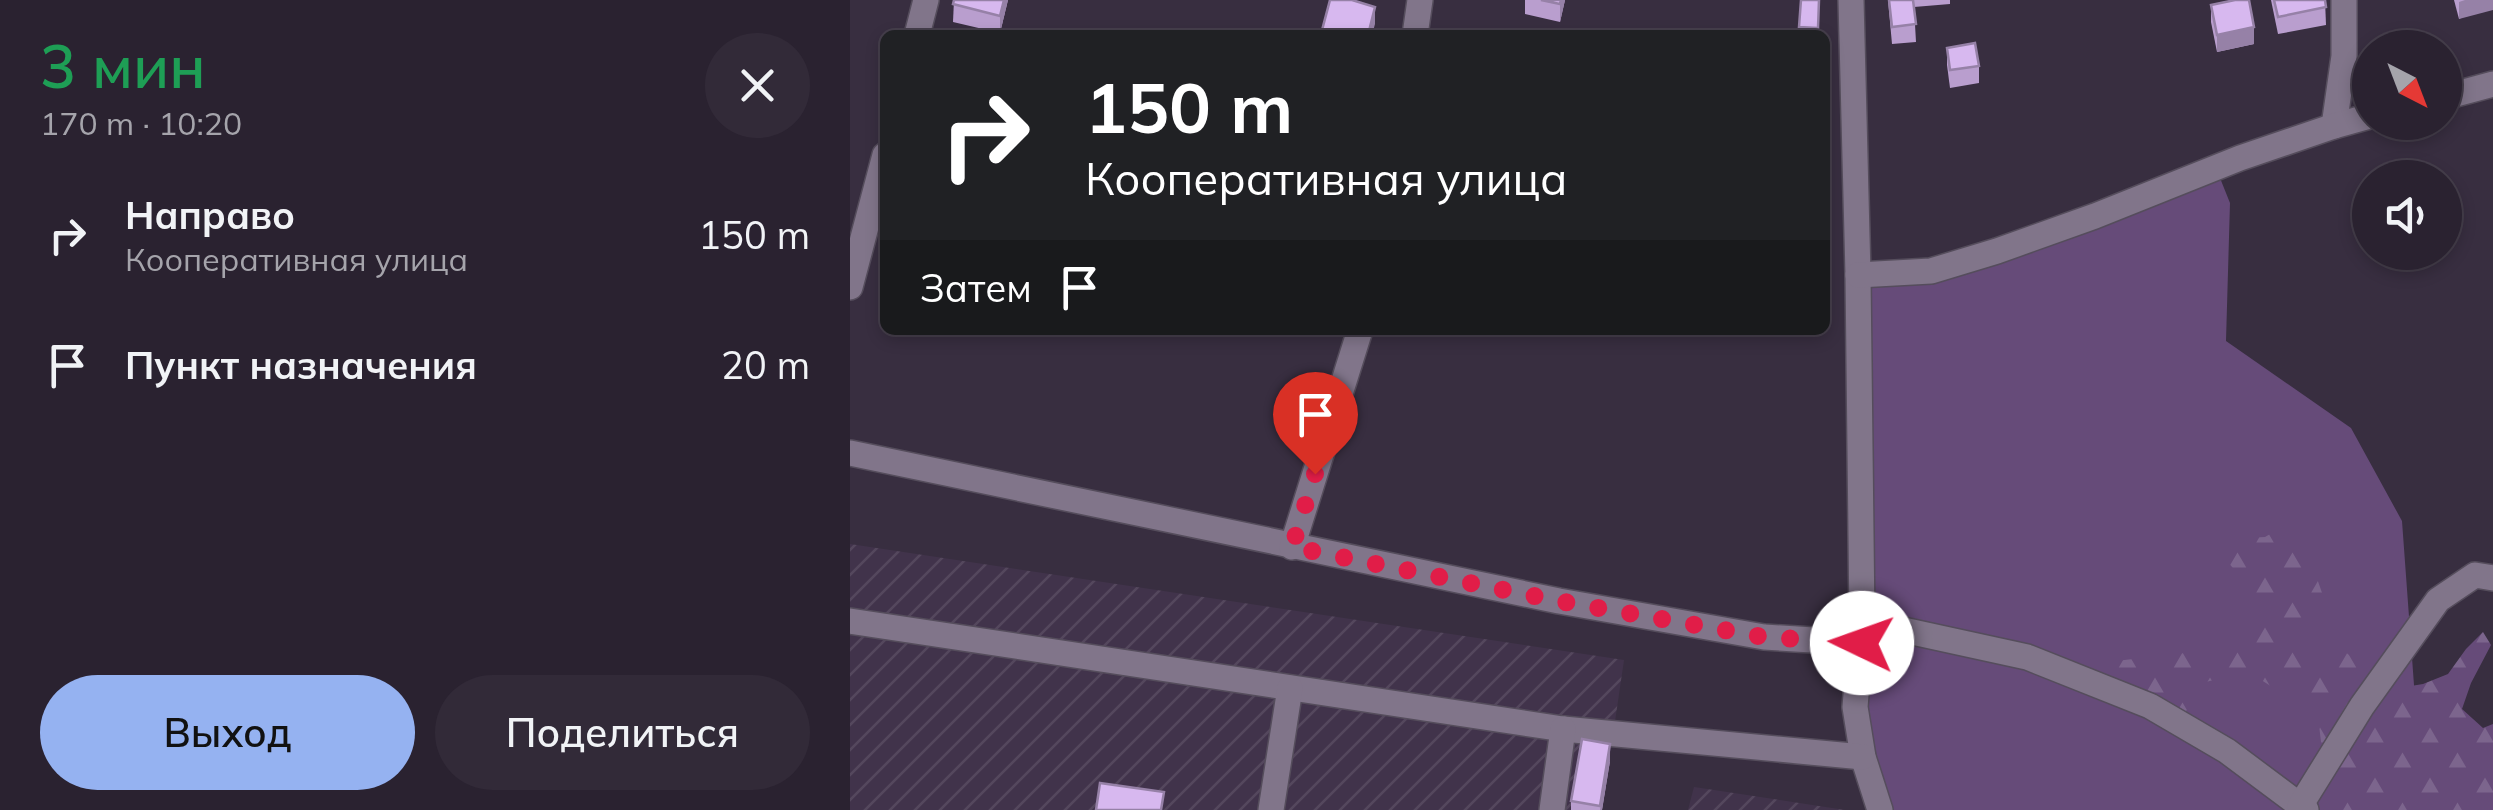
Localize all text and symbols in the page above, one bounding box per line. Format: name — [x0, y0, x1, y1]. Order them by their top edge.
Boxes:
text: 3 мин — [40, 28, 206, 103]
north arrow — [2352, 30, 2462, 140]
map controls — [2352, 30, 2462, 270]
button: close — [705, 33, 810, 138]
text: 150 m — [1085, 63, 1293, 151]
icon: right — [920, 70, 1050, 200]
text: 170 m · 10:20 — [40, 103, 242, 143]
text: Кооперативная улица — [1085, 150, 1567, 206]
button: sound — [2352, 160, 2462, 270]
text: Направо — [125, 191, 295, 239]
icon: right — [40, 208, 95, 263]
text: 150 m — [698, 211, 810, 259]
text: Кооперативная улица — [125, 239, 468, 279]
icon: arrive — [1052, 260, 1107, 315]
text: Затем — [920, 264, 1032, 312]
icon: arrive — [40, 338, 95, 393]
text: Пункт назначения — [125, 341, 477, 389]
text: 20 m — [721, 341, 810, 389]
pin — [1273, 372, 1358, 475]
icon: arrive — [1288, 387, 1343, 442]
position arrow — [1810, 591, 1914, 695]
button: Выход — [40, 675, 415, 790]
button: Поделиться — [435, 675, 810, 790]

